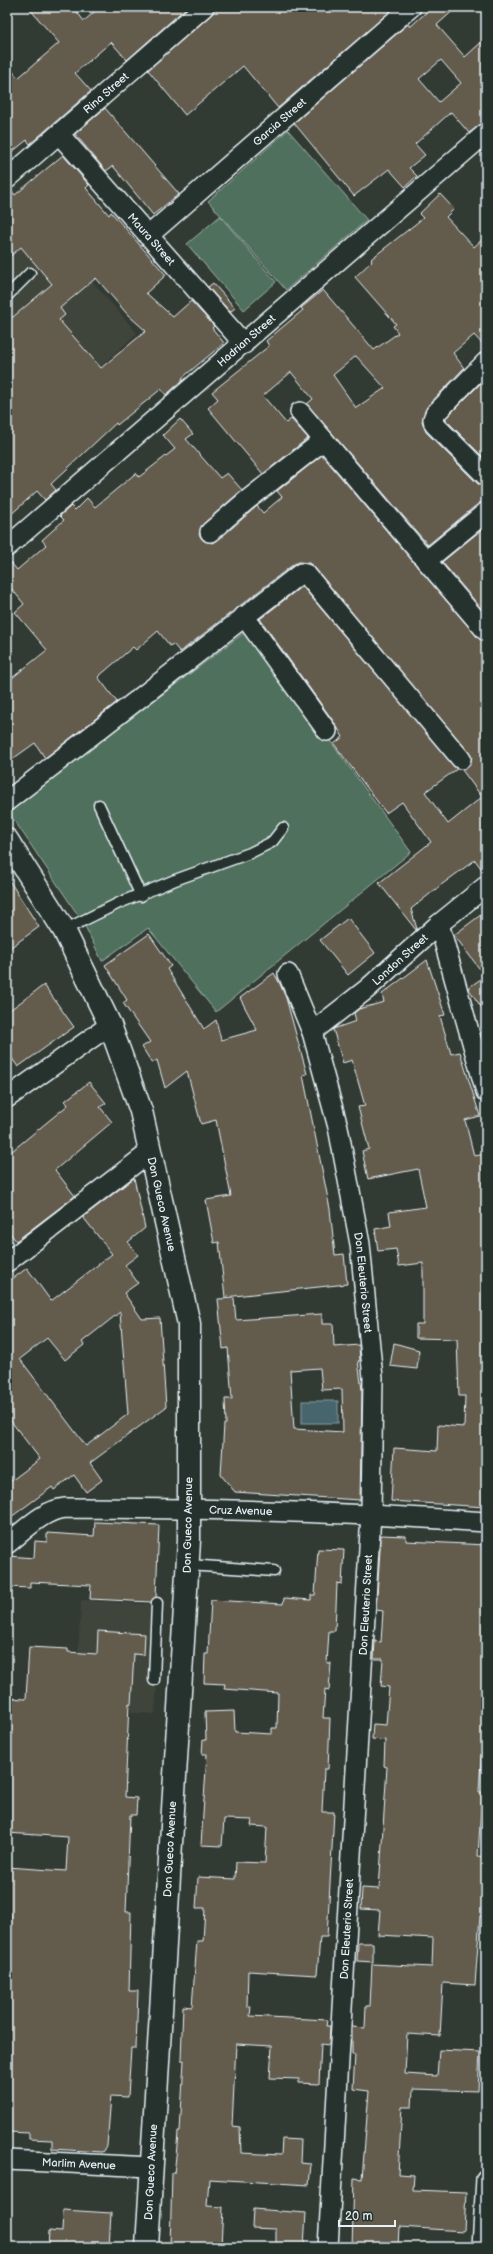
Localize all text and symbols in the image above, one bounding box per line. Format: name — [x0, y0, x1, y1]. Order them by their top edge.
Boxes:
street label: Rina Street — [80, 69, 131, 116]
street label: Garcia Street — [250, 95, 309, 148]
street label: Maura Street — [125, 210, 178, 268]
street label: Hadrian Street — [214, 311, 278, 369]
street label: London Street — [369, 931, 431, 988]
street label: Don Gueco Avenue — [145, 1156, 179, 1253]
street label: Don Eleuterio Street — [351, 1231, 375, 1334]
street label: Don Gueco Avenue — [181, 1476, 195, 1573]
street label: Cruz Avenue — [209, 1503, 273, 1518]
street label: Don Eleuterio Street — [357, 1554, 375, 1656]
street label: Don Gueco Avenue — [161, 1800, 179, 1897]
street label: Don Eleuterio Street — [338, 1878, 356, 1980]
street label: Don Gueco Avenue — [142, 2123, 160, 2220]
street label: Marlim Avenue — [42, 2155, 117, 2172]
scale bar — [339, 2202, 395, 2228]
text: 20 m — [345, 2209, 372, 2224]

